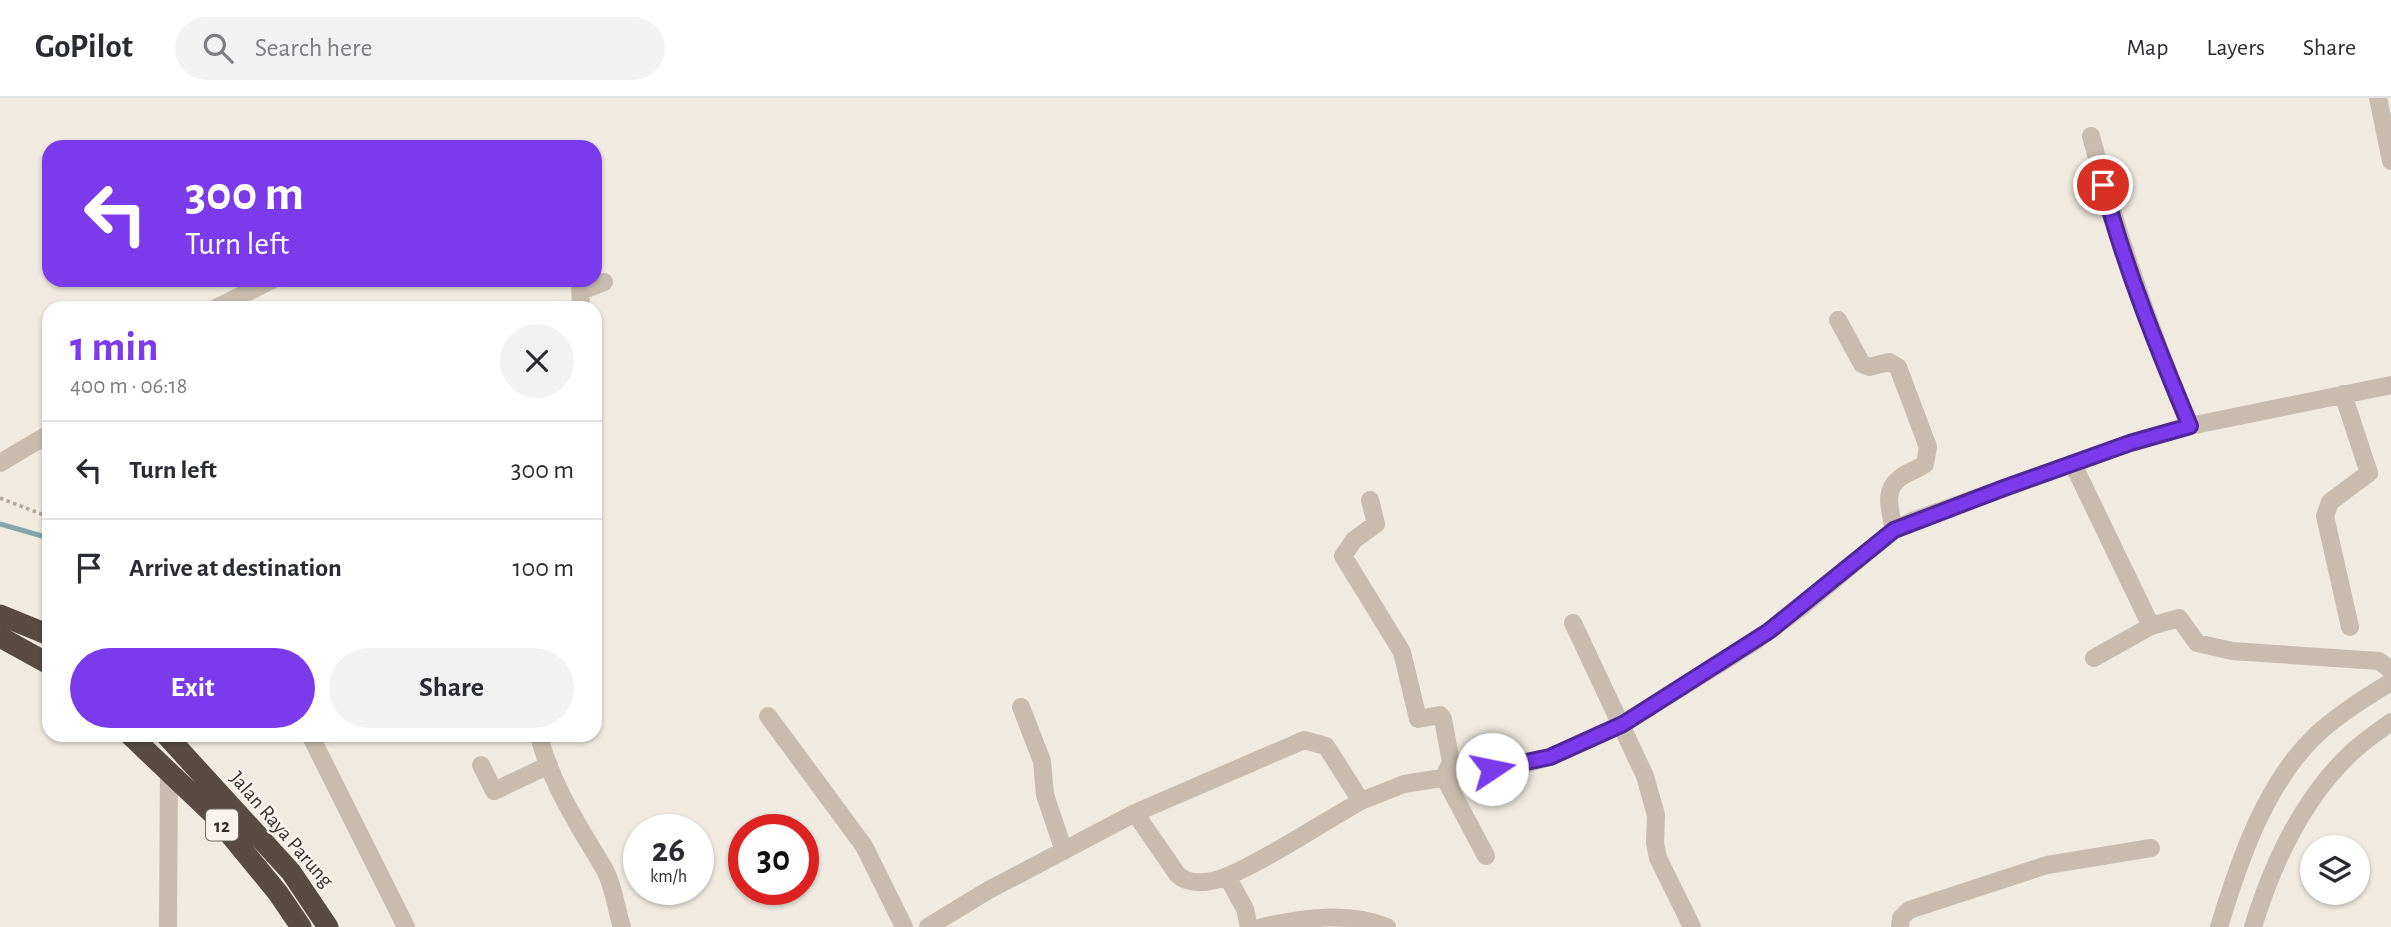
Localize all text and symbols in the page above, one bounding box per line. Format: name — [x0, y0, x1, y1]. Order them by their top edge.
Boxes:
search box — [175, 17, 665, 80]
icon: search — [199, 29, 237, 67]
text: GoPilot — [35, 31, 133, 64]
text: Search here — [255, 35, 372, 61]
text: Map — [2126, 36, 2168, 60]
text: Layers — [2206, 36, 2265, 60]
text: Share — [2303, 36, 2356, 60]
pin — [2073, 155, 2133, 215]
icon: arrive — [2084, 166, 2122, 204]
icon: left — [70, 168, 161, 259]
text: 300 m — [185, 170, 304, 219]
text: Turn left — [185, 228, 289, 260]
button: close — [500, 324, 574, 398]
text: 1 min — [70, 326, 159, 368]
text: 400 m · 06:18 — [70, 375, 187, 398]
icon: left — [70, 451, 108, 489]
text: Turn left — [129, 457, 217, 483]
text: 300 m — [511, 457, 574, 483]
icon: arrive — [70, 549, 108, 587]
text: Arrive at destination — [129, 555, 342, 581]
text: 100 m — [513, 555, 574, 581]
button: Exit — [70, 648, 315, 728]
button: Share — [329, 648, 574, 728]
position arrow — [1455, 732, 1529, 806]
street label: Jalan Raya Parung — [226, 768, 338, 892]
road number: 12 — [206, 810, 238, 840]
speed limit sign: 30 — [728, 814, 819, 905]
text: 26 — [652, 833, 685, 868]
map controls — [2300, 835, 2370, 905]
button: layers — [2300, 835, 2370, 905]
text: km/h — [650, 868, 687, 886]

